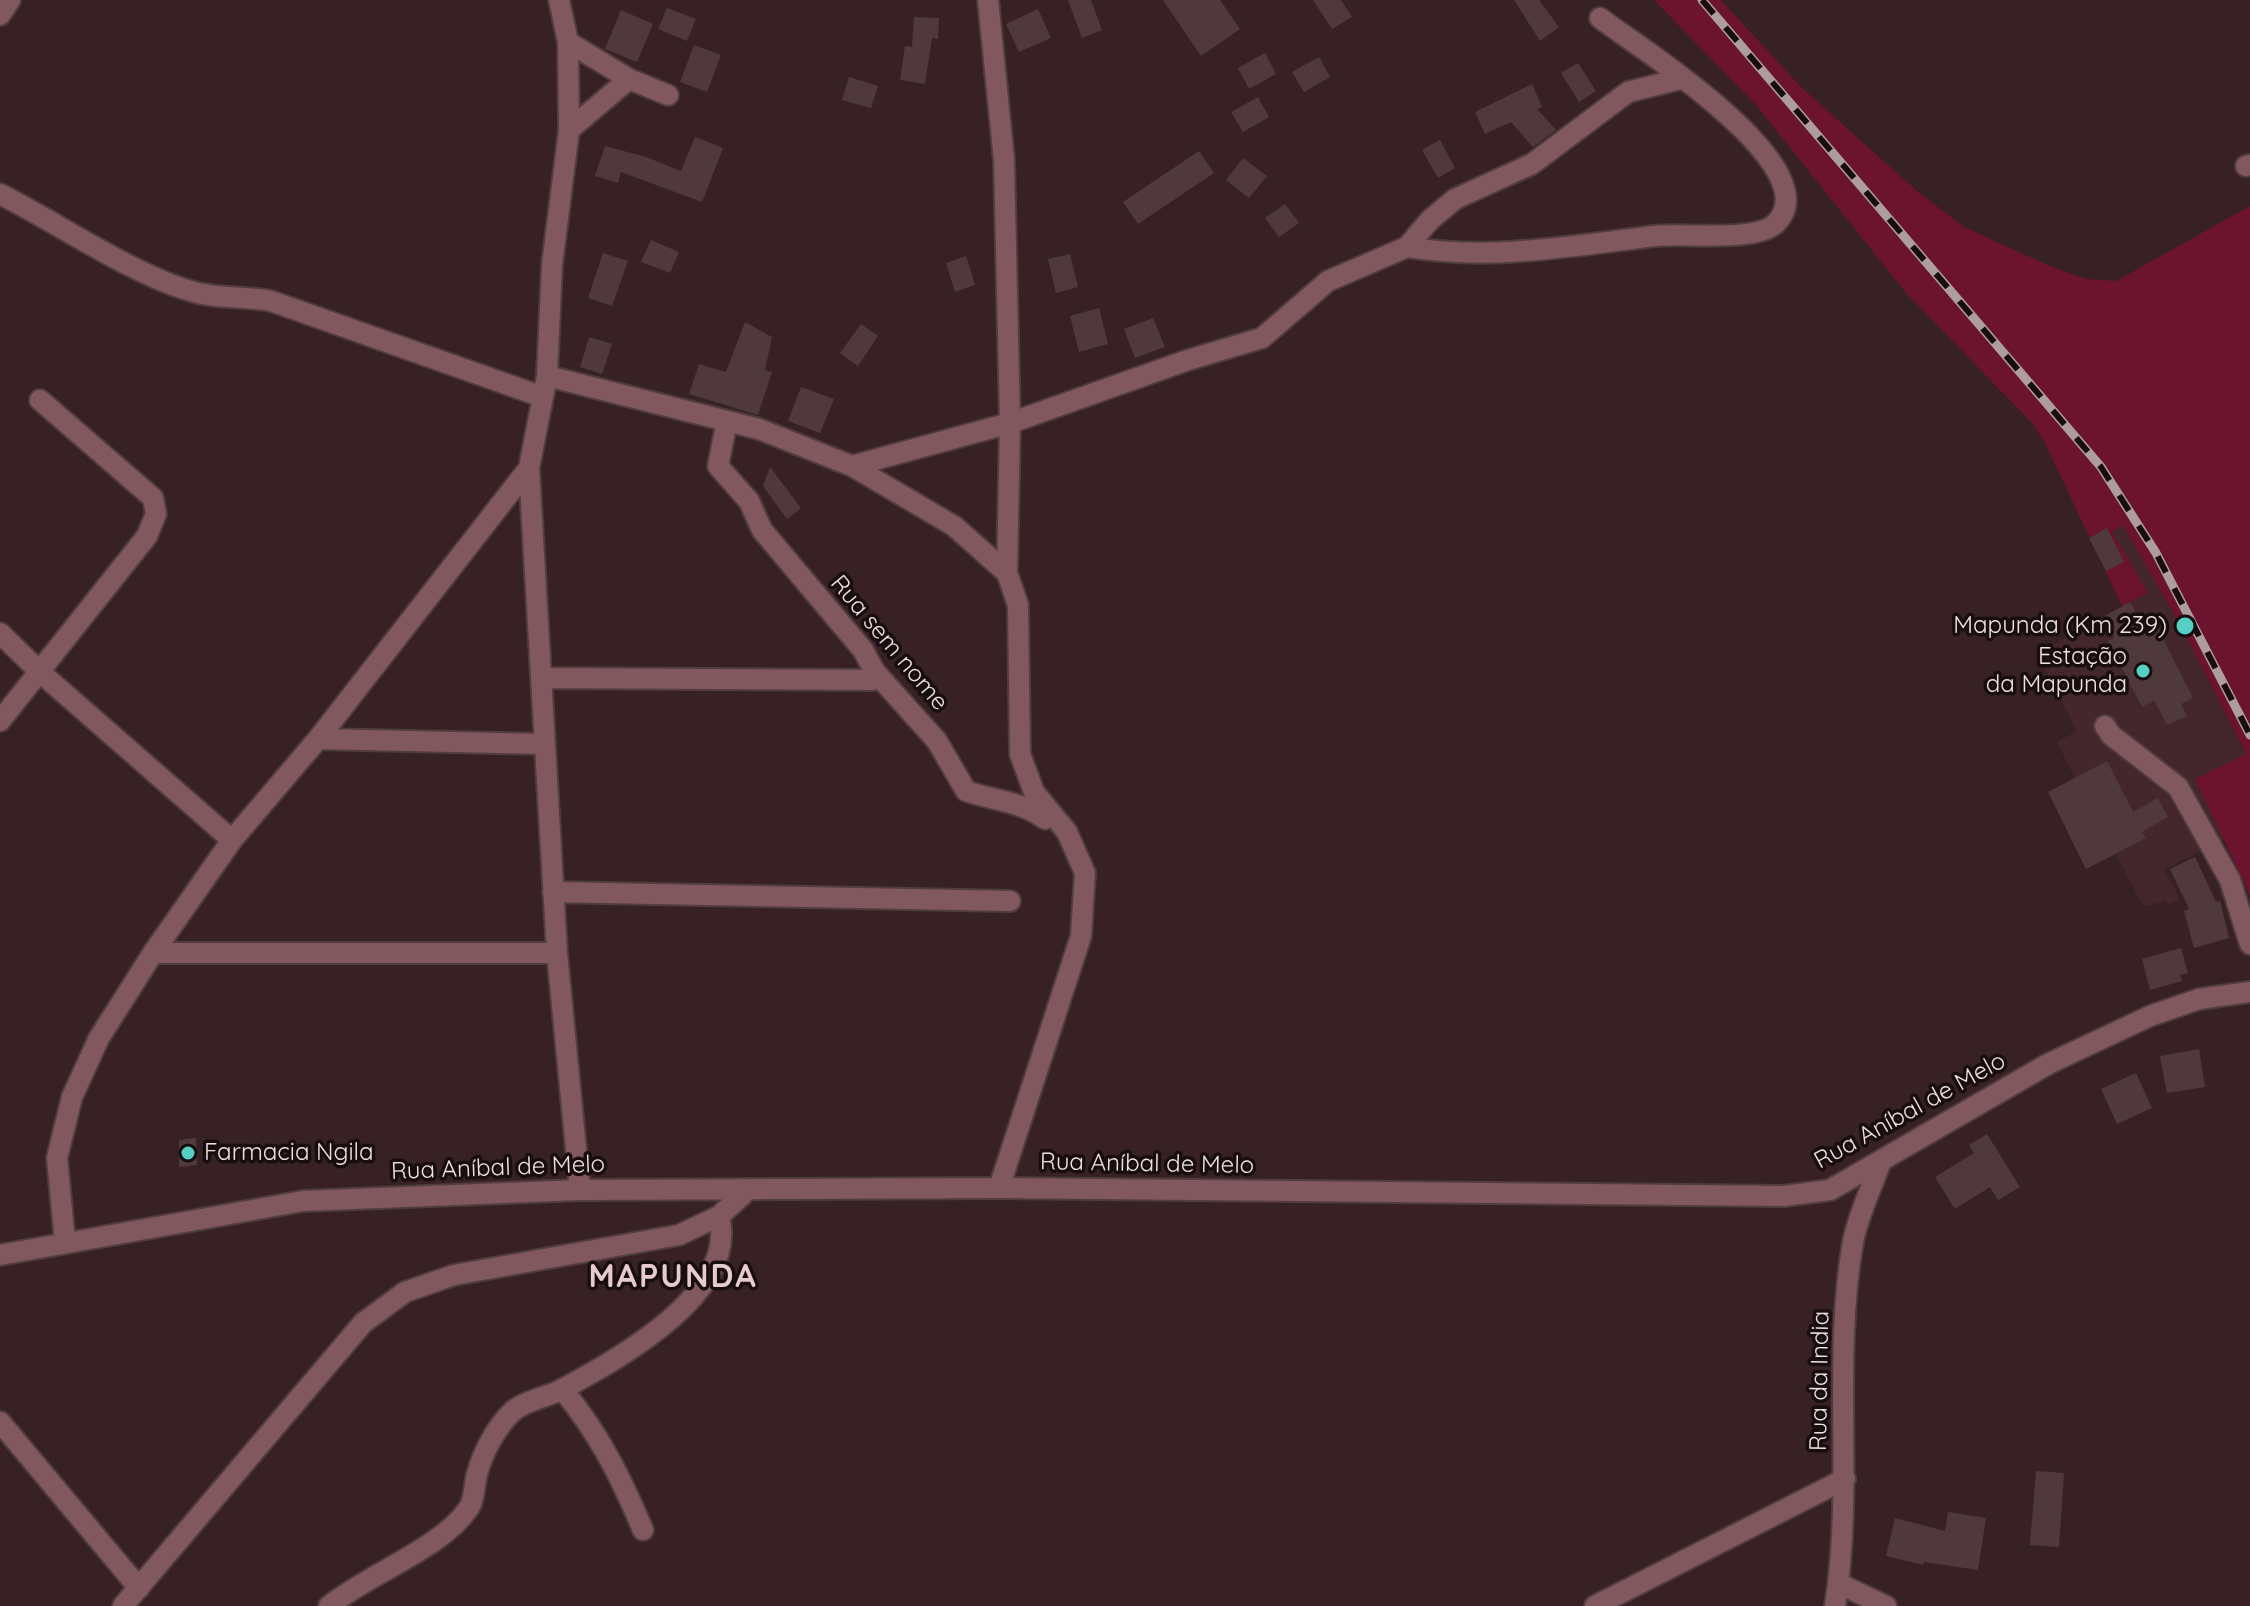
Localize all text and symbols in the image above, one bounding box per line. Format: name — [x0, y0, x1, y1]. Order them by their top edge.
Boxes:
street label: Rua sem nome — [824, 570, 954, 716]
place label: Mapunda (Km 239) — [1953, 612, 2167, 640]
marker: Mapunda (Km 239) — [2174, 615, 2196, 637]
place label: Estação da Mapunda — [1986, 643, 2127, 699]
marker: Estação da Mapunda — [2134, 662, 2152, 680]
street label: Rua Aníbal de Melo — [1809, 1046, 2011, 1176]
place label: Farmacia Ngila — [204, 1139, 374, 1167]
marker: Farmacia Ngila — [179, 1144, 197, 1162]
street label: Rua Aníbal de Melo — [1040, 1148, 1254, 1180]
street label: Rua Aníbal de Melo — [390, 1150, 606, 1186]
district label: MAPUNDA — [588, 1258, 758, 1296]
street label: Rua da India — [1804, 1311, 1836, 1451]

